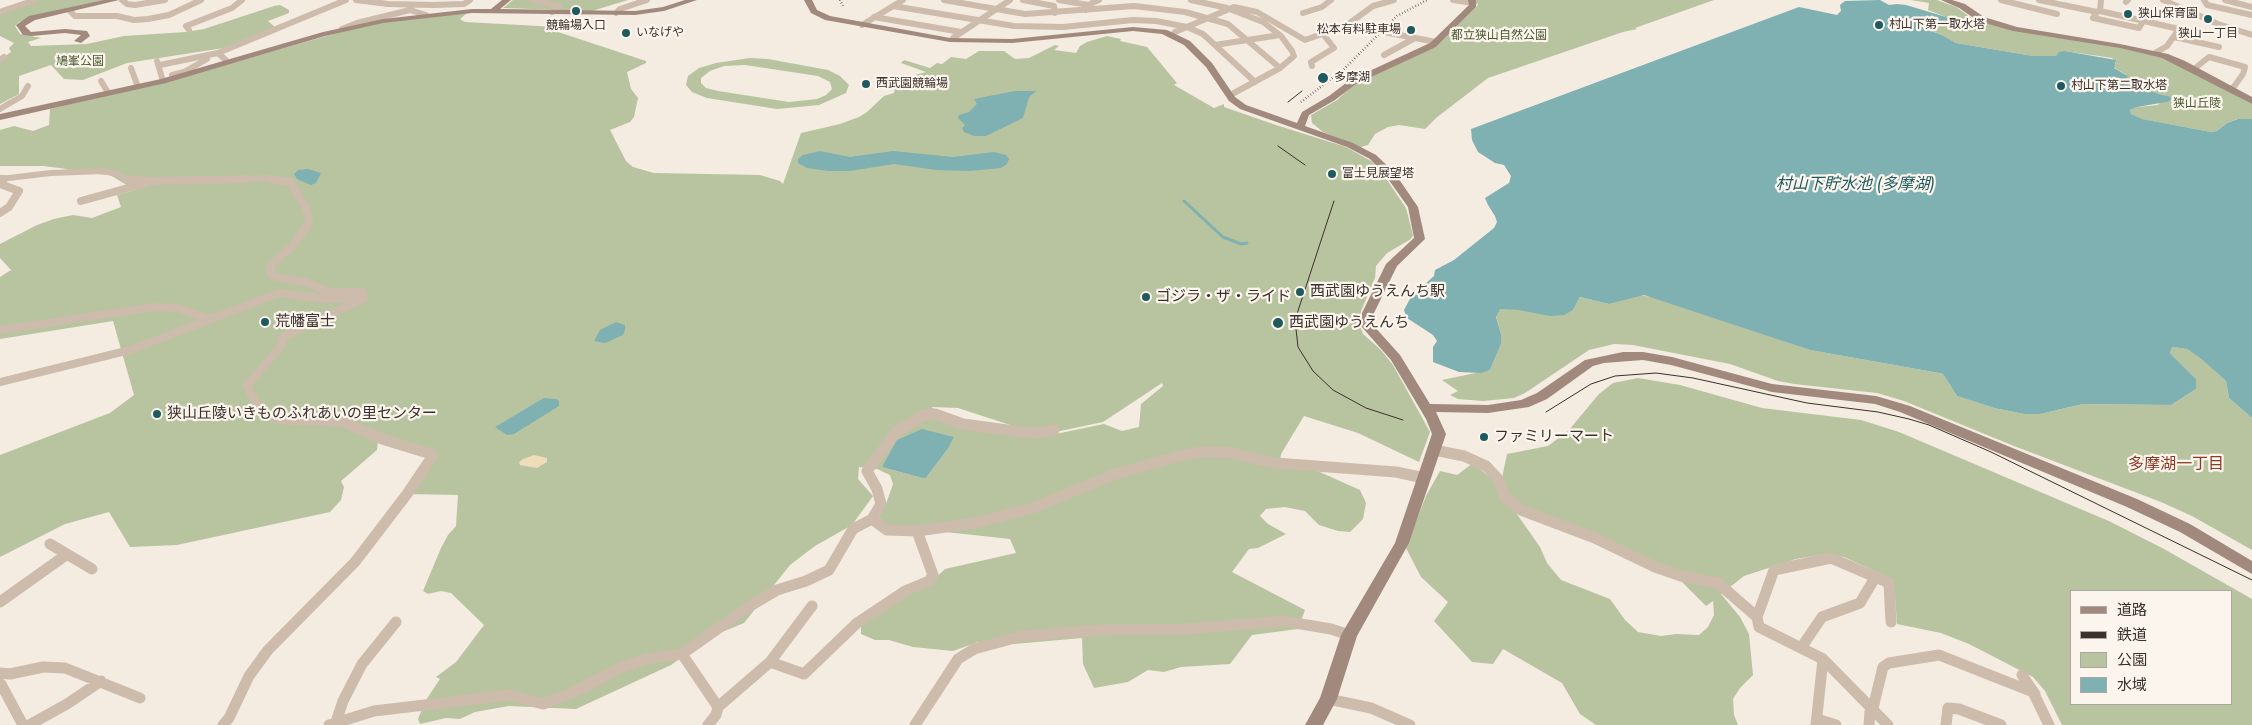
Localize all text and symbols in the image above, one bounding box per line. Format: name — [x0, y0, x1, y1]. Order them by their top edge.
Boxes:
marker: 競輪場入口 — [570, 5, 582, 17]
place label: 狭山保育園 — [2138, 7, 2198, 21]
marker: 狭山保育園 — [2122, 8, 2134, 20]
marker: 狭山一丁目 — [2202, 13, 2214, 25]
place label: 村山下第一取水塔 — [1889, 18, 1985, 32]
place label: 競輪場入口 — [546, 19, 606, 33]
marker: 村山下第一取水塔 — [1873, 19, 1885, 31]
place label: 松本有料駐車場 — [1317, 23, 1401, 37]
marker: 松本有料駐車場 — [1405, 24, 1417, 36]
place label: いなげや — [636, 26, 684, 40]
marker: いなげや — [620, 27, 632, 39]
place label: 狭山一丁目 — [2178, 27, 2238, 41]
park label: 都立狭山自然公園 — [1451, 29, 1547, 43]
park label: 鳩峯公園 — [56, 55, 104, 69]
marker: 多摩湖 — [1316, 71, 1330, 85]
place label: 多摩湖 — [1334, 71, 1370, 85]
place label: 西武園競輪場 — [876, 77, 948, 91]
marker: 西武園競輪場 — [860, 78, 872, 90]
place label: 村山下第二取水塔 — [2071, 79, 2167, 93]
marker: 村山下第二取水塔 — [2055, 80, 2067, 92]
park label: 狭山丘陵 — [2173, 97, 2221, 111]
place label: 富士見展望塔 — [1342, 167, 1414, 181]
marker: 富士見展望塔 — [1326, 168, 1338, 180]
water label: 村山下貯水池 (多摩湖) — [1776, 175, 1934, 195]
place label: 西武園ゆうえんち駅 — [1310, 283, 1445, 301]
marker: 西武園ゆうえんち駅 — [1294, 286, 1306, 298]
place label: ゴジラ・ザ・ライド — [1156, 288, 1291, 306]
marker: ゴジラ・ザ・ライド — [1140, 291, 1152, 303]
place label: 荒幡富士 — [275, 313, 335, 331]
place label: 西武園ゆうえんち — [1289, 314, 1409, 332]
marker: 荒幡富士 — [259, 316, 271, 328]
marker: 西武園ゆうえんち — [1271, 316, 1285, 330]
place label: 狭山丘陵いきものふれあいの里センター — [167, 405, 437, 423]
marker: 狭山丘陵いきものふれあいの里センター — [151, 408, 163, 420]
place label: ファミリーマート — [1494, 428, 1614, 446]
marker: ファミリーマート — [1478, 431, 1490, 443]
district label: 多摩湖一丁目 — [2128, 455, 2224, 475]
legend — [2070, 590, 2232, 705]
text: 道路 — [2117, 599, 2147, 621]
text: 鉄道 — [2117, 624, 2147, 646]
text: 公園 — [2117, 649, 2147, 671]
text: 水域 — [2117, 674, 2147, 696]

